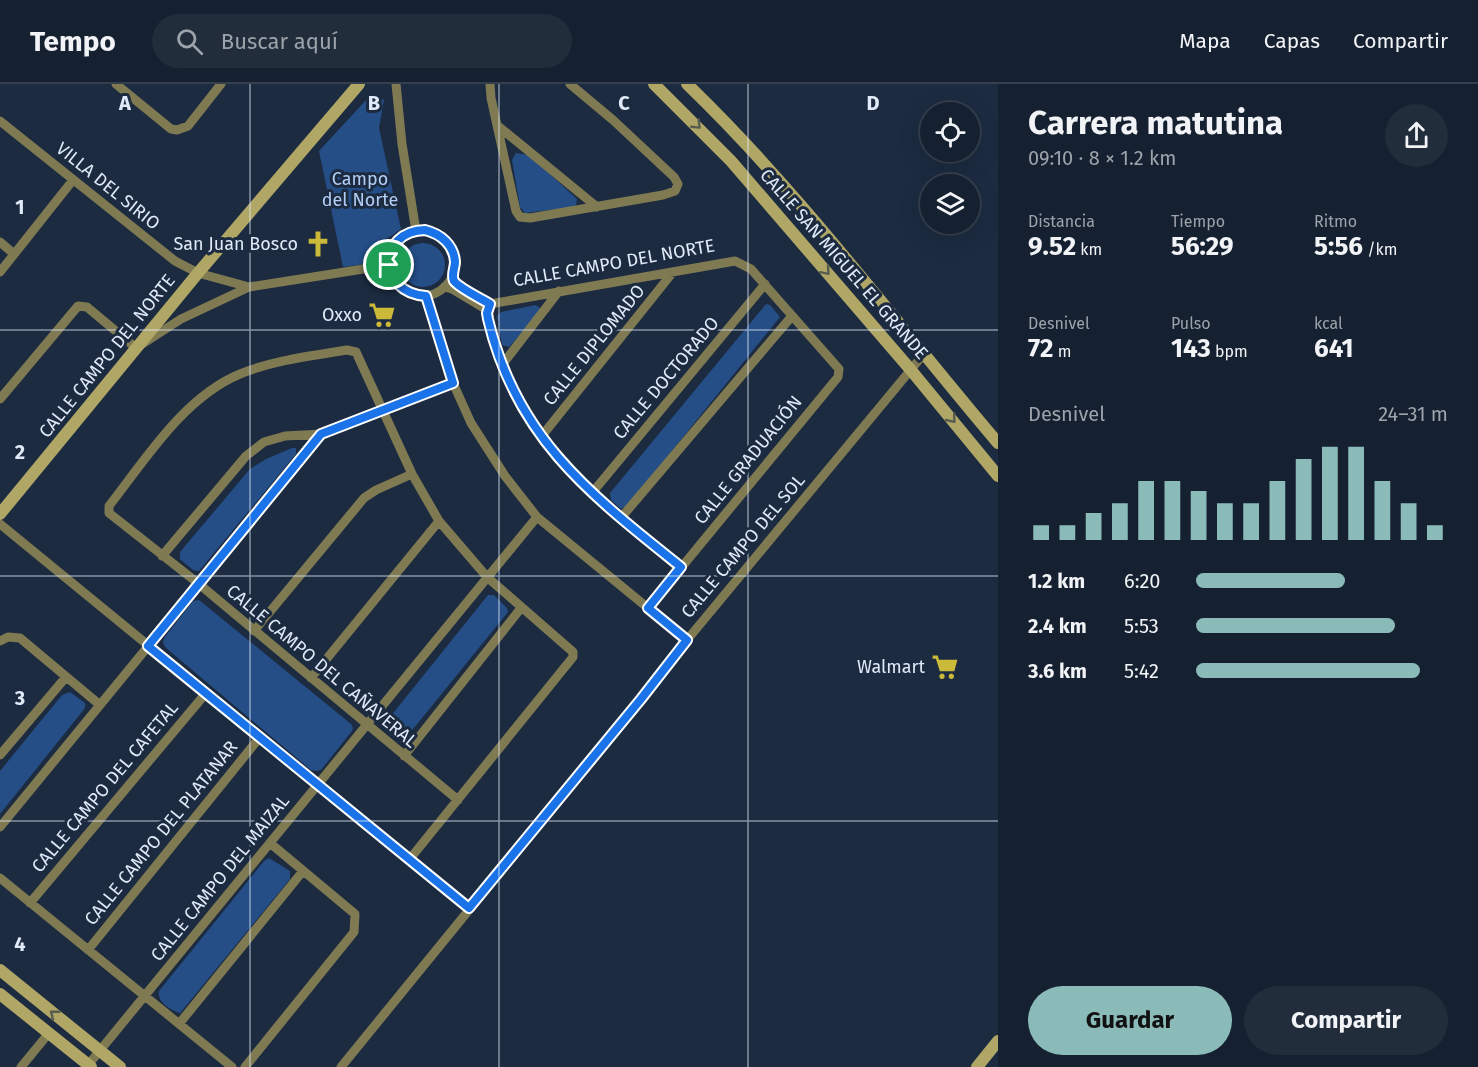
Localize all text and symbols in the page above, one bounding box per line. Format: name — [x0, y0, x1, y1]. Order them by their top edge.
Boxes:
search box — [152, 14, 572, 68]
text: Tempo — [30, 25, 116, 58]
icon: search — [173, 25, 206, 58]
text: Buscar aquí — [221, 28, 338, 55]
text: Mapa — [1179, 28, 1231, 54]
text: Capas — [1264, 28, 1320, 54]
text: Compartir — [1353, 28, 1448, 54]
text: A — [118, 91, 132, 115]
text: B — [368, 91, 380, 115]
text: C — [618, 91, 630, 115]
text: D — [866, 91, 880, 115]
map controls — [920, 102, 980, 234]
button: locate — [920, 102, 980, 162]
text: Carrera matutina — [1028, 103, 1283, 143]
button: share — [1385, 104, 1448, 167]
one-way arrow — [689, 117, 700, 128]
street label: VILLA DEL SIRIO — [52, 137, 164, 235]
text: 09:10 · 8 × 1.2 km — [1028, 146, 1176, 170]
street label: CALLE SAN MIGUEL EL GRANDE — [755, 164, 933, 364]
park label: Campo del Norte — [322, 168, 398, 211]
button: layers — [920, 174, 980, 234]
text: 1 — [15, 195, 25, 219]
text: Distancia — [1028, 212, 1095, 231]
text: Tiempo — [1171, 212, 1225, 231]
text: Ritmo — [1314, 212, 1357, 231]
church icon: San Juan Bosco — [303, 229, 333, 259]
text: 9.52 — [1028, 231, 1076, 262]
text: 56:29 — [1171, 231, 1234, 262]
text: 5:56 — [1314, 231, 1363, 262]
place label: San Juan Bosco — [173, 233, 298, 255]
street label: CALLE CAMPO DEL NORTE — [512, 234, 716, 292]
pin — [363, 239, 414, 290]
text: km — [1076, 240, 1102, 259]
text: /km — [1363, 240, 1397, 259]
icon: arrive — [372, 248, 405, 281]
one-way arrow — [818, 264, 829, 275]
street label: CALLE CAMPO DEL NORTE — [34, 270, 180, 442]
street label: CALLE DIPLOMADO — [539, 280, 649, 410]
supermarket icon: Oxxo — [367, 300, 397, 330]
place label: Oxxo — [322, 304, 362, 326]
street label: CALLE DOCTORADO — [608, 312, 724, 444]
text: Desnivel — [1028, 314, 1090, 333]
text: Pulso — [1171, 314, 1211, 333]
text: kcal — [1314, 314, 1343, 333]
text: 72 — [1028, 333, 1053, 364]
text: 143 — [1171, 333, 1211, 364]
text: 641 — [1314, 333, 1354, 364]
text: m — [1053, 342, 1071, 361]
text: bpm — [1211, 342, 1248, 361]
street label: CALLE GRADUACIÓN — [689, 391, 807, 529]
text: Desnivel — [1028, 402, 1105, 426]
text: 24–31 m — [1378, 402, 1448, 426]
one-way arrow — [944, 412, 955, 423]
text: 2 — [15, 440, 25, 464]
street label: CALLE CAMPO DEL SOL — [676, 470, 810, 622]
text: 1.2 km — [1028, 569, 1085, 593]
text: 6:20 — [1124, 569, 1161, 593]
street label: CALLE CAMPO DEL CAÑAVERAL — [222, 579, 423, 752]
text: 2.4 km — [1028, 614, 1087, 638]
text: 5:53 — [1124, 614, 1159, 638]
supermarket icon: Walmart — [930, 652, 960, 682]
place label: Walmart — [857, 656, 925, 678]
text: 3.6 km — [1028, 659, 1087, 683]
text: 5:42 — [1124, 659, 1159, 683]
text: 3 — [14, 686, 25, 710]
street label: CALLE CAMPO DEL CAFETAL — [27, 697, 183, 877]
street label: CALLE CAMPO DEL PLATANAR — [80, 736, 242, 930]
street label: CALLE CAMPO DEL MAIZAL — [146, 790, 294, 966]
text: 4 — [14, 932, 26, 956]
button: Guardar — [1028, 986, 1232, 1055]
button: Compartir — [1244, 986, 1448, 1055]
one-way arrow — [50, 1011, 61, 1022]

